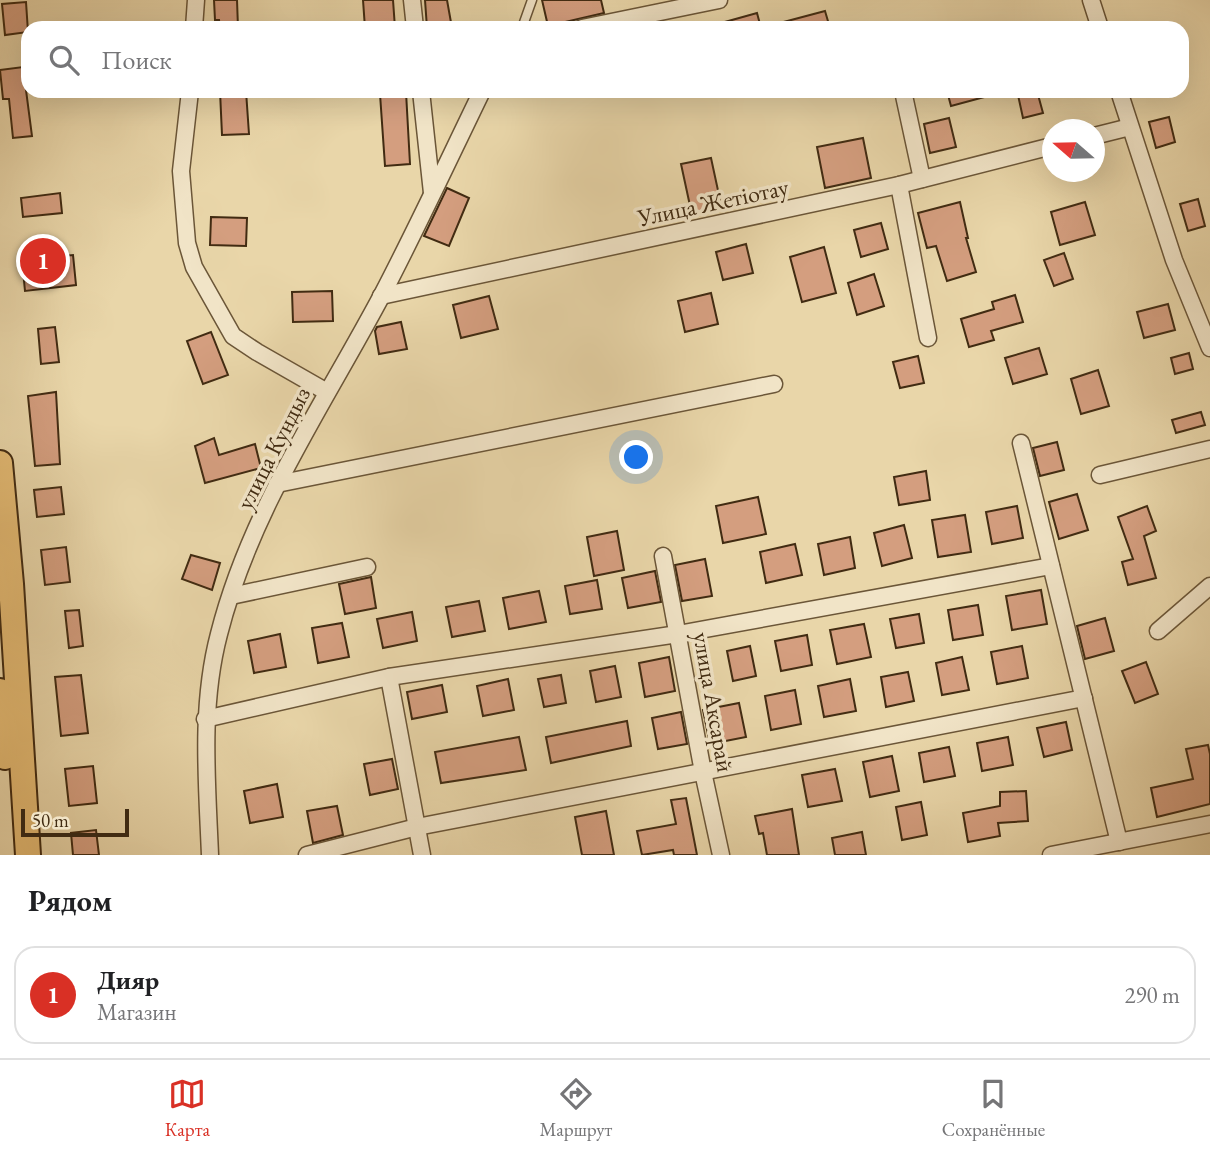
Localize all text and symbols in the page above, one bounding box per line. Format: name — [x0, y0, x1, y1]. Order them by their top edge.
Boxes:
search box — [21, 21, 1189, 98]
icon: search — [45, 41, 83, 79]
text: Поиск — [101, 43, 172, 77]
north arrow — [1042, 119, 1105, 182]
street label: Улица Жетіотау — [634, 171, 792, 233]
pin: 1 — [20, 235, 66, 287]
street label: улица Кундыз — [229, 381, 317, 515]
your location — [619, 440, 653, 474]
street label: улица Аксарай — [686, 630, 742, 775]
scale bar — [21, 806, 130, 838]
text: 50 m — [32, 808, 69, 833]
text: Рядом — [28, 881, 112, 920]
text: Дияр — [97, 963, 159, 997]
text: 1 — [47, 980, 59, 1010]
text: 290 m — [1124, 980, 1180, 1010]
text: Магазин — [97, 997, 176, 1027]
tab: Карта — [165, 1075, 210, 1142]
tab: Маршрут — [539, 1075, 612, 1142]
tab: Сохранённые — [942, 1075, 1045, 1142]

